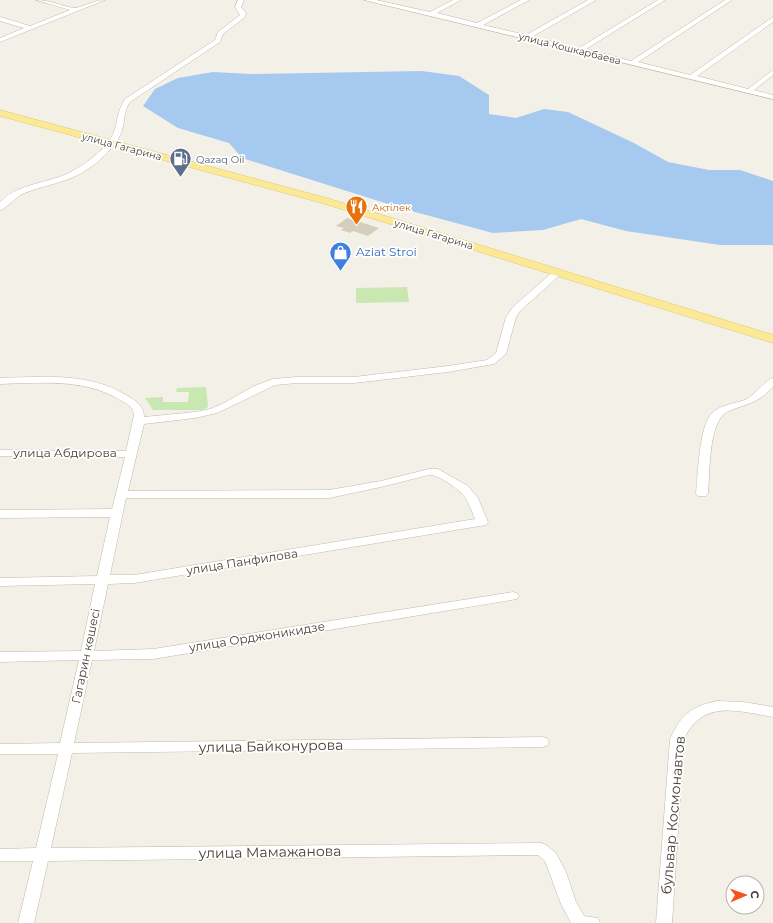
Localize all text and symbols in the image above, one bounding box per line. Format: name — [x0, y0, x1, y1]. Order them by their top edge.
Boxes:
street label: улица Кошкарбаева — [516, 29, 622, 68]
street label: улица Гагарина — [80, 129, 163, 163]
fuel station icon: Qazaq Oil — [168, 146, 194, 179]
place label: Qazaq Oil — [196, 153, 244, 166]
restaurant icon: Ақтілек — [344, 194, 370, 227]
place label: Ақтілек — [372, 201, 411, 214]
street label: улица Гагарина — [392, 216, 475, 253]
shop icon: Aziat Stroi — [327, 239, 353, 272]
place label: Aziat Stroi — [356, 244, 417, 259]
street label: улица Абдирова — [12, 445, 117, 460]
street label: улица Панфилова — [184, 545, 299, 578]
street label: Гагарин көшесі — [68, 607, 103, 705]
street label: улица Орджоникидзе — [187, 618, 326, 655]
street label: бульвар Космонавтов — [657, 735, 689, 895]
street label: улица Байконурова — [198, 736, 343, 756]
street label: улица Мамажанова — [197, 842, 342, 862]
north arrow — [725, 875, 765, 915]
text: С — [748, 890, 762, 899]

